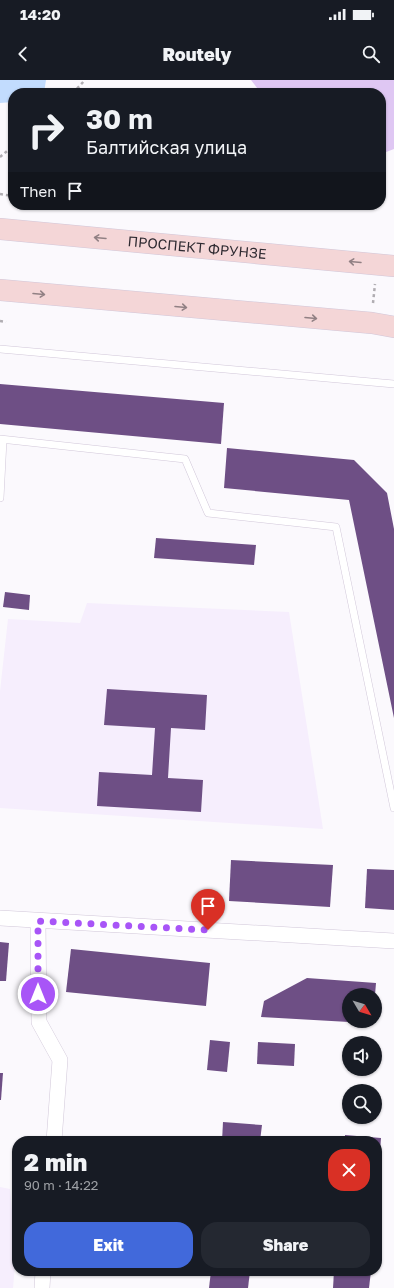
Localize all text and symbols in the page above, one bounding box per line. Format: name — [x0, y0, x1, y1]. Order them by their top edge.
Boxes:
text: 14:20 — [20, 5, 61, 23]
icon: back — [12, 43, 34, 65]
text: Routely — [163, 43, 231, 65]
icon: search — [360, 43, 382, 65]
text: 30 m — [86, 102, 153, 135]
icon: right — [20, 104, 72, 156]
text: Балтийская улица — [86, 136, 247, 158]
icon: arrive — [64, 180, 86, 202]
text: Then — [20, 182, 56, 200]
street label: ПРОСПЕКТ ФРУНЗЕ — [127, 232, 267, 262]
one-way arrow — [94, 234, 107, 242]
one-way arrow — [349, 258, 362, 266]
one-way arrow — [32, 290, 45, 298]
one-way arrow — [174, 303, 187, 310]
one-way arrow — [304, 314, 317, 322]
pin — [191, 889, 225, 930]
icon: arrive — [197, 895, 219, 917]
position arrow — [17, 973, 59, 1015]
north arrow — [342, 988, 382, 1028]
map controls — [342, 988, 382, 1124]
button: sound — [342, 1036, 382, 1076]
button: search — [342, 1084, 382, 1124]
text: 2 min — [24, 1147, 87, 1176]
button: close — [328, 1149, 370, 1191]
text: 90 m · 14:22 — [24, 1177, 98, 1193]
button: Exit — [24, 1222, 193, 1268]
button: Share — [201, 1222, 370, 1268]

